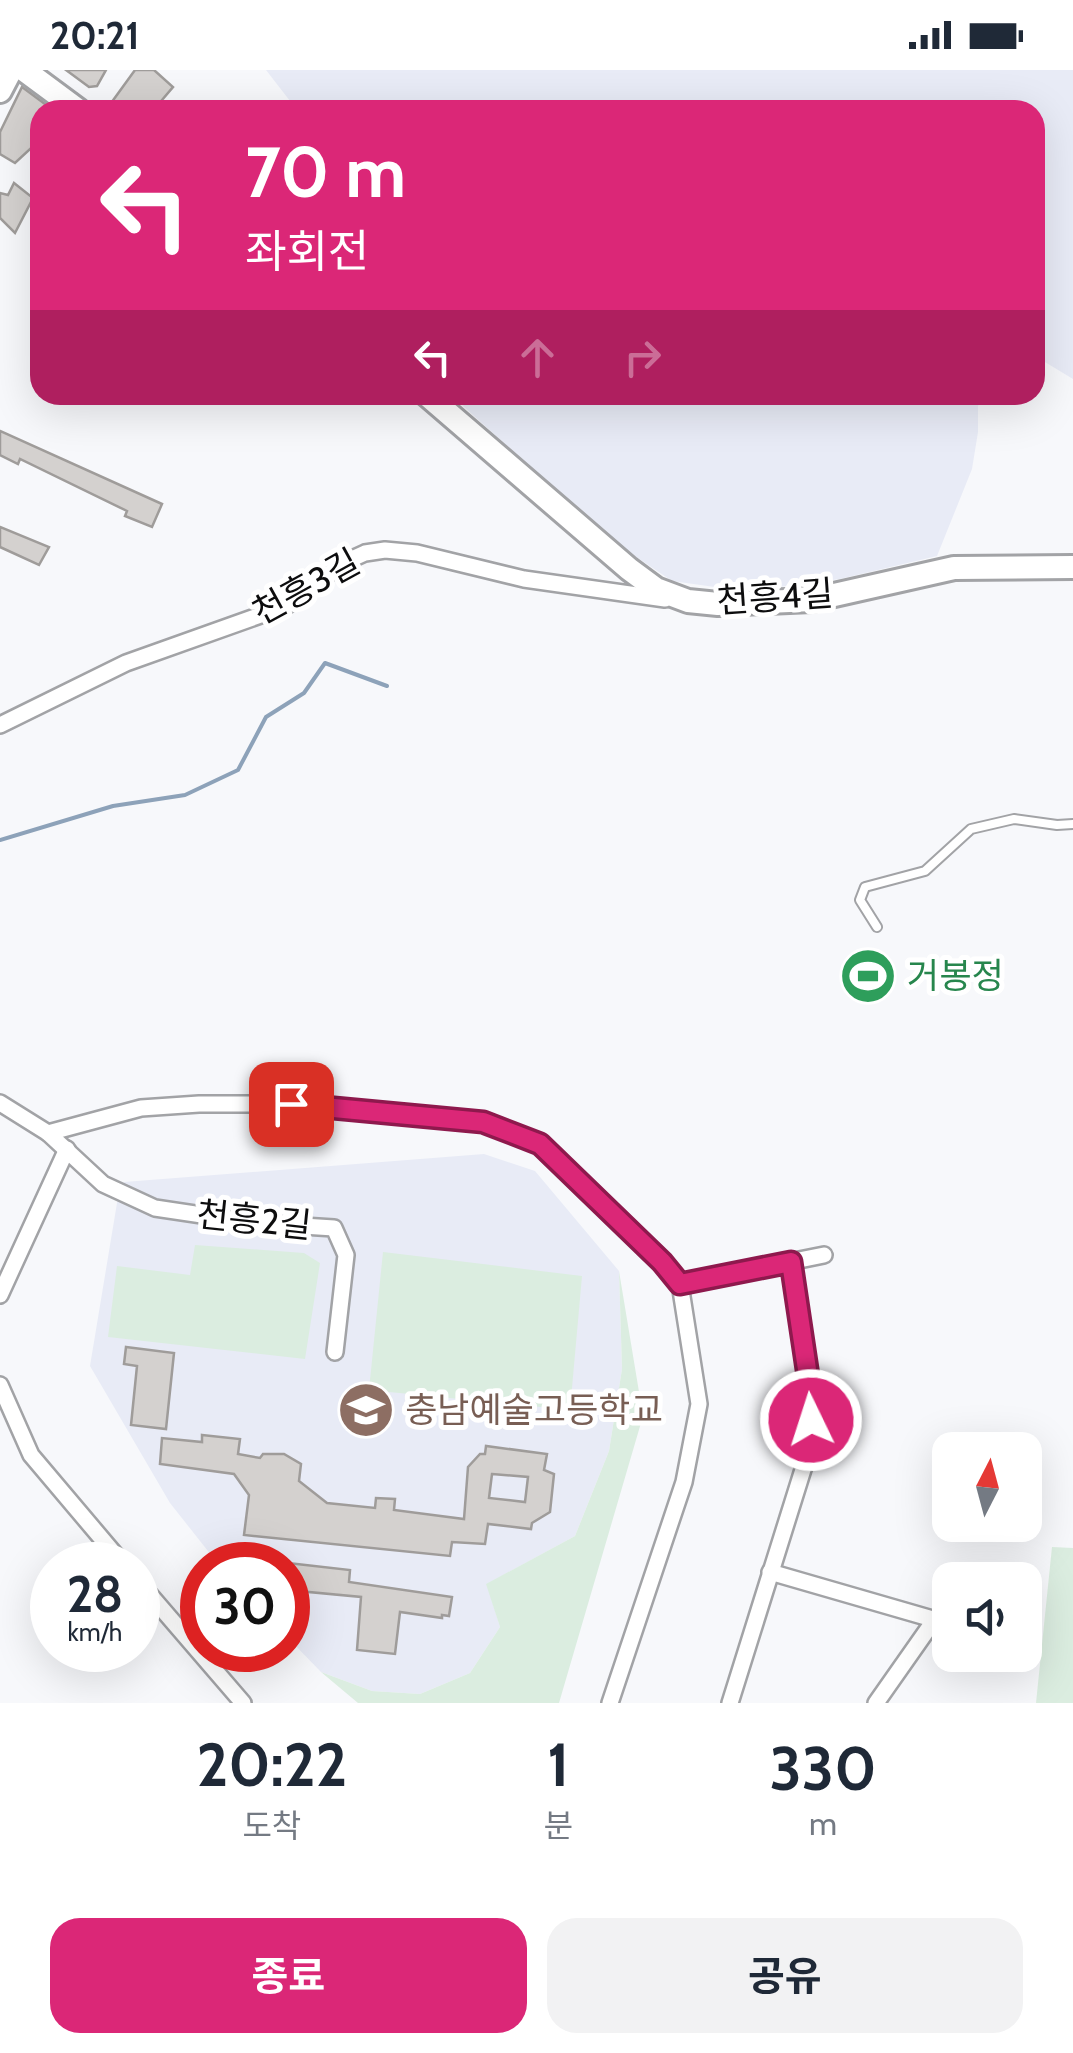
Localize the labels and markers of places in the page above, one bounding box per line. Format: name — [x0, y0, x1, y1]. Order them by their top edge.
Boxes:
sports icon: 거봉정 — [838, 946, 898, 1006]
place label: 거봉정 — [907, 954, 1004, 997]
pin — [249, 1062, 334, 1147]
school or university icon: 충남예술고등학교 — [336, 1380, 396, 1440]
place label: 충남예술고등학교 — [405, 1388, 663, 1431]

